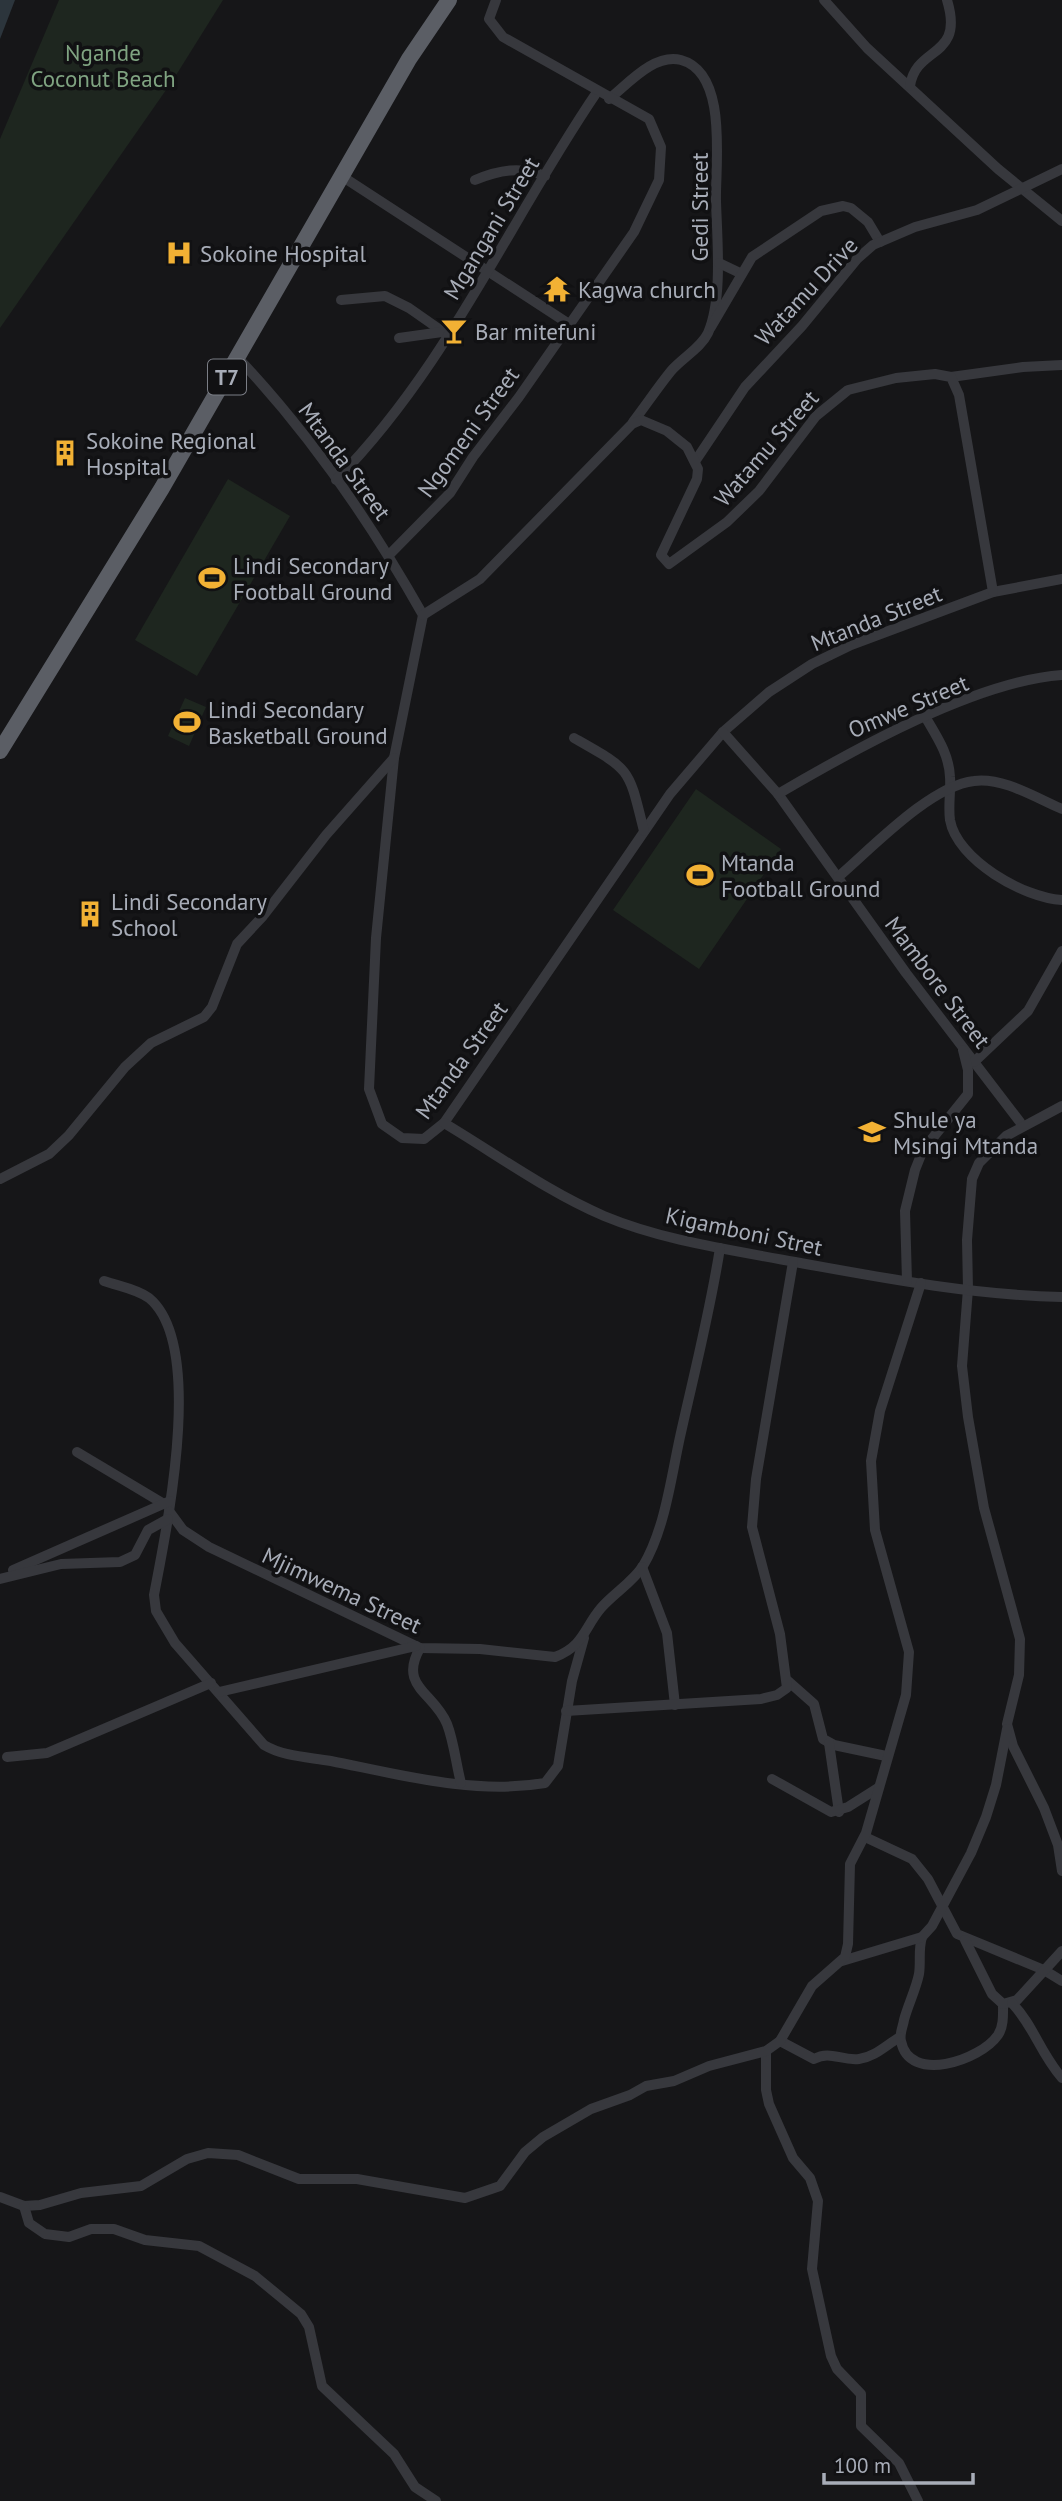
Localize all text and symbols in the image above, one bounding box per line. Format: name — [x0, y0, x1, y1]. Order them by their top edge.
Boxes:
park label: Ngande Coconut Beach — [30, 38, 176, 93]
street label: Mgangani Street — [437, 151, 545, 305]
street label: Gedi Street — [685, 152, 714, 262]
street label: Watamu Drive — [749, 231, 863, 351]
hospital icon: Sokoine Hospital — [164, 238, 194, 268]
place label: Sokoine Hospital — [200, 239, 366, 268]
temple icon: Kagwa church — [542, 274, 572, 304]
place label: Kagwa church — [578, 275, 716, 304]
bar icon: Bar mitefuni — [439, 316, 469, 346]
place label: Bar mitefuni — [475, 317, 596, 346]
road number: T7 — [208, 360, 246, 394]
street label: Ngomeni Street — [411, 361, 525, 503]
street label: Watamu Street — [708, 384, 825, 512]
street label: Mtanda Street — [293, 396, 398, 526]
place label: Sokoine Regional Hospital — [86, 426, 256, 481]
building icon: Sokoine Regional Hospital — [50, 438, 80, 468]
place label: Lindi Secondary Football Ground — [233, 551, 392, 606]
sports icon: Lindi Secondary Football Ground — [197, 563, 227, 593]
street label: Mtanda Street — [806, 579, 946, 657]
street label: Omwe Street — [844, 668, 973, 744]
place label: Lindi Secondary Basketball Ground — [208, 695, 388, 750]
sports icon: Lindi Secondary Basketball Ground — [172, 707, 202, 737]
place label: Mtanda Football Ground — [721, 848, 880, 903]
sports icon: Mtanda Football Ground — [685, 860, 715, 890]
place label: Lindi Secondary School — [111, 887, 267, 942]
building icon: Lindi Secondary School — [75, 899, 105, 929]
street label: Mambore Street — [879, 910, 997, 1054]
street label: Mtanda Street — [409, 995, 514, 1125]
place label: Shule ya Msingi Mtanda — [893, 1105, 1038, 1160]
school or university icon: Shule ya Msingi Mtanda — [857, 1117, 887, 1147]
street label: Kigamboni Stret — [663, 1200, 825, 1262]
street label: Mjimwema Street — [258, 1540, 426, 1640]
scale bar — [824, 2442, 973, 2486]
text: 100 m — [834, 2452, 891, 2479]

